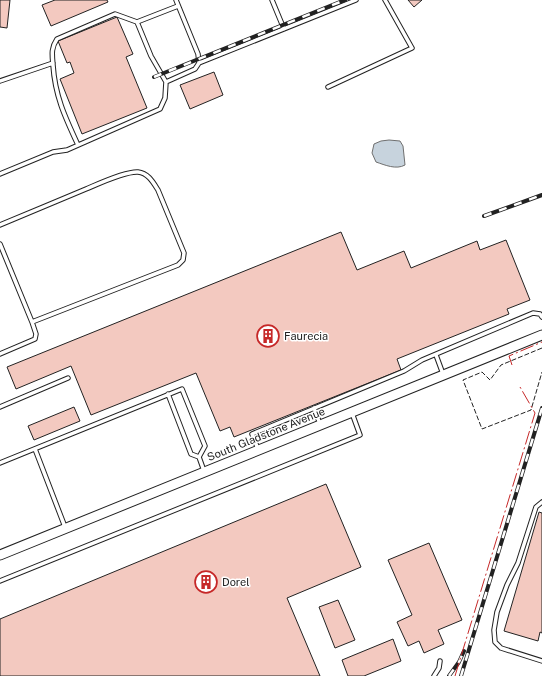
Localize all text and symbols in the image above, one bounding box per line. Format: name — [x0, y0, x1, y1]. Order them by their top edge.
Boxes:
building icon: Faurecia — [255, 323, 281, 349]
place label: Faurecia — [284, 330, 328, 342]
street label: South Gladstone Avenue — [205, 405, 327, 463]
building icon: Dorel — [193, 569, 219, 595]
place label: Dorel — [222, 576, 250, 588]

